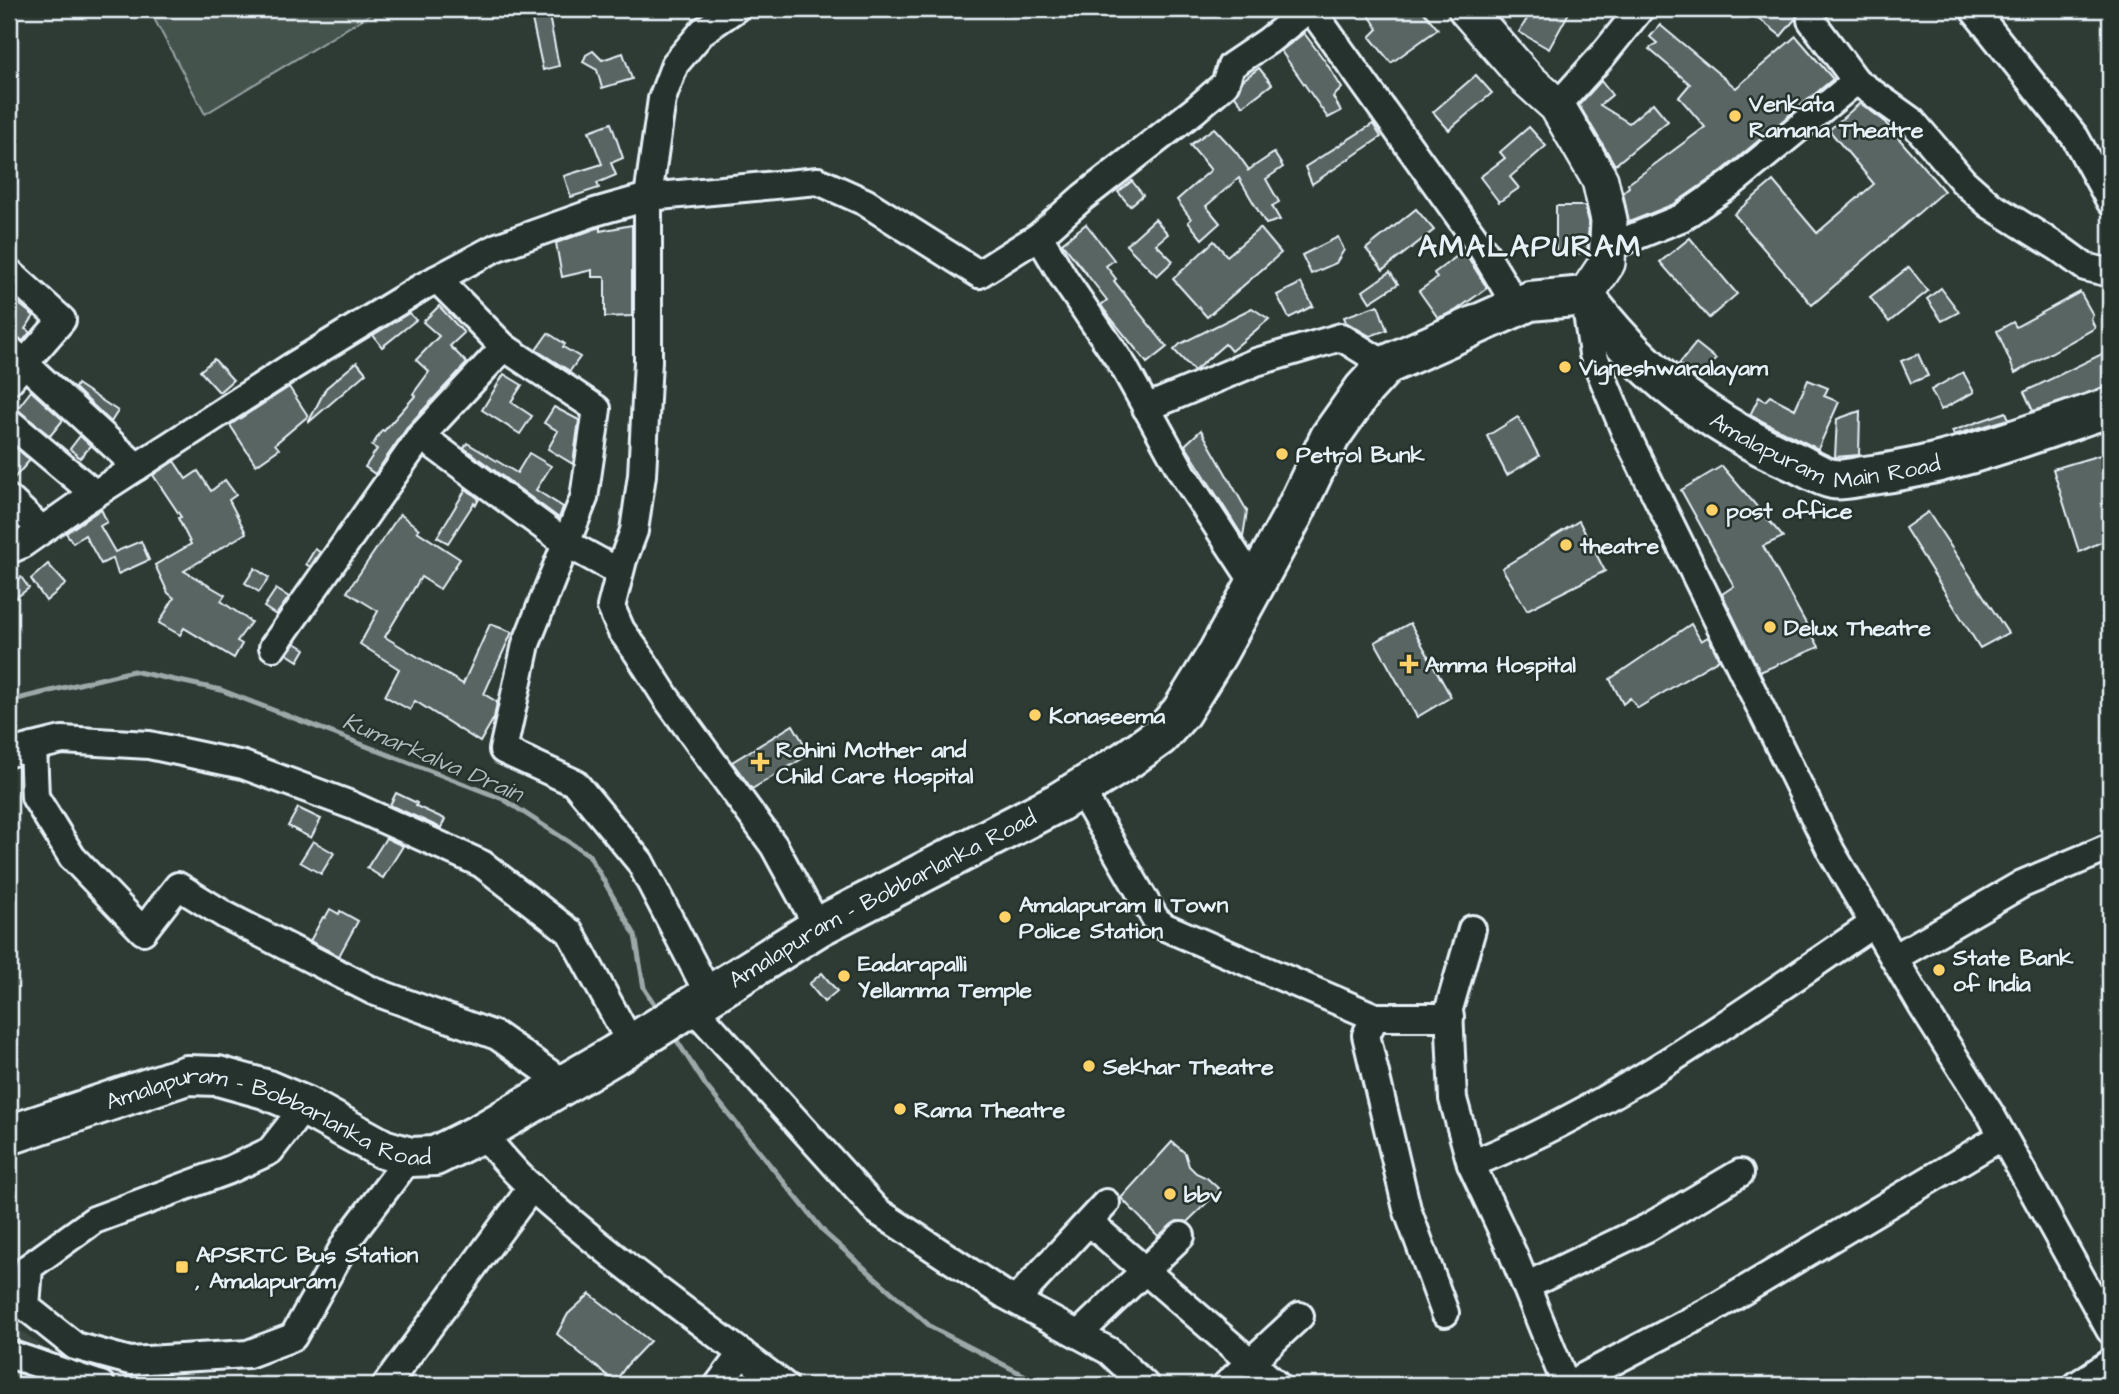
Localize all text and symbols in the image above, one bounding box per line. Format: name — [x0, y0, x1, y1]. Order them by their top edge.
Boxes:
place label: Venkata Ramana Theatre — [1748, 88, 1924, 146]
marker: Venkata Ramana Theatre — [1727, 108, 1743, 124]
district label: AMALAPURAM — [1418, 226, 1642, 268]
place label: Vigneshwaralayam — [1578, 352, 1769, 386]
marker: Vigneshwaralayam — [1557, 359, 1573, 375]
street label: Amalapuram Main Road — [1704, 405, 1944, 497]
place label: Petrol Bunk — [1296, 439, 1425, 471]
marker: Petrol Bunk — [1274, 446, 1290, 462]
place label: post office — [1726, 495, 1853, 527]
marker: post office — [1704, 502, 1720, 518]
place label: theatre — [1579, 530, 1660, 562]
marker: theatre — [1558, 537, 1574, 553]
place label: Delux Theatre — [1784, 612, 1932, 644]
marker: Delux Theatre — [1762, 619, 1778, 635]
place label: Amma Hospital — [1425, 649, 1576, 681]
marker: Amma Hospital — [1399, 654, 1419, 674]
place label: Konaseema — [1049, 700, 1165, 732]
water label: Kumarkalva Drain — [337, 705, 530, 812]
marker: Konaseema — [1027, 707, 1043, 723]
place label: Rohini Mother and Child Care Hospital — [776, 734, 974, 792]
marker: Rohini Mother and Child Care Hospital — [750, 752, 770, 772]
street label: Amalapuram - Bobbarlanka Road — [723, 802, 1042, 996]
place label: Amalapuram II Town Police Station — [1019, 889, 1229, 947]
marker: Amalapuram II Town Police Station — [997, 909, 1013, 925]
place label: State Bank of India — [1952, 942, 2074, 1000]
place label: Eadarapalli Yellamma Temple — [858, 948, 1032, 1006]
marker: State Bank of India — [1931, 962, 1947, 978]
marker: Eadarapalli Yellamma Temple — [836, 968, 852, 984]
place label: Sekhar Theatre — [1102, 1051, 1274, 1083]
marker: Sekhar Theatre — [1081, 1058, 1097, 1074]
street label: Amalapuram - Bobbarlanka Road — [102, 1060, 432, 1174]
place label: Rama Theatre — [914, 1094, 1066, 1126]
marker: Rama Theatre — [892, 1101, 908, 1117]
place label: bbv — [1184, 1179, 1223, 1211]
marker: bbv — [1162, 1186, 1178, 1202]
place label: APSRTC Bus Station , Amalapuram — [194, 1239, 419, 1297]
marker: APSRTC Bus Station , Amalapuram — [174, 1259, 190, 1275]

